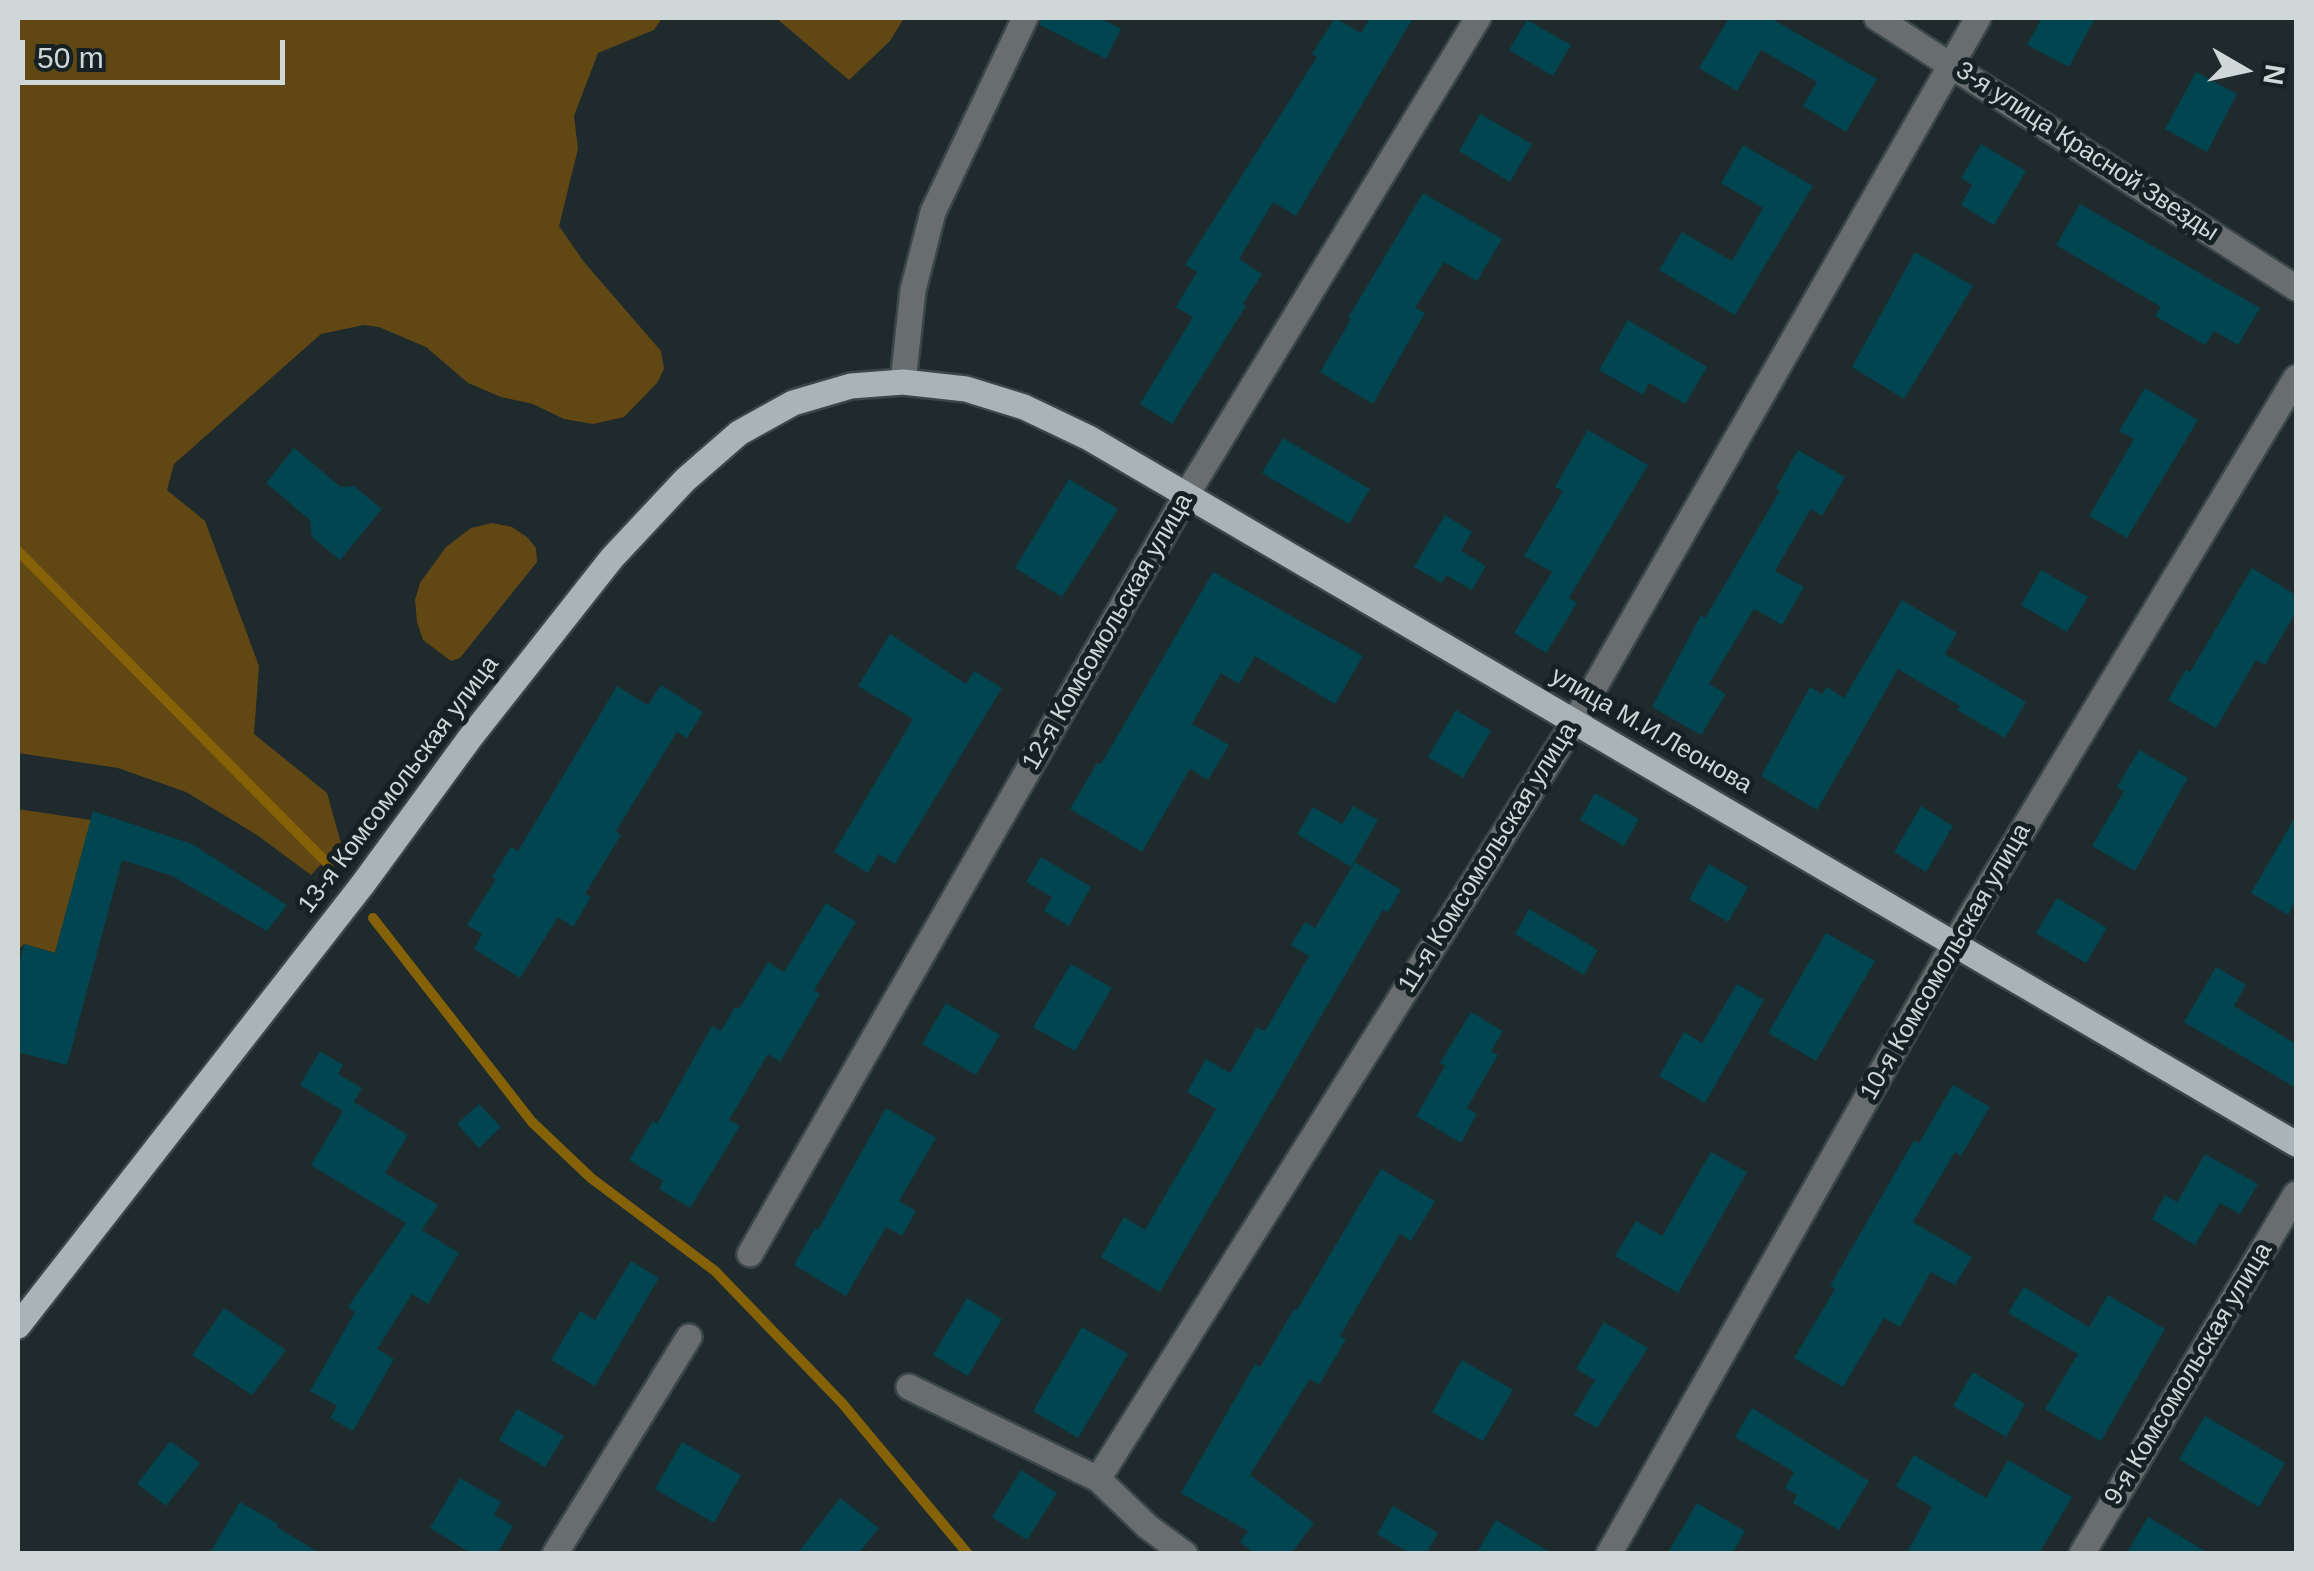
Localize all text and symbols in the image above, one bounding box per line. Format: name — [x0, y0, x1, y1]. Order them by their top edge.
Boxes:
scale bar — [25, 20, 290, 82]
north arrow — [2194, 20, 2294, 120]
text: 50 m — [37, 41, 104, 74]
street label: 3-я улица Красной Звезды — [1950, 56, 2224, 248]
text: N — [2257, 62, 2291, 87]
street label: 12-я Комсомольская улица — [1016, 488, 1200, 776]
street label: 13-я Комсомольская улица — [292, 651, 506, 919]
street label: улица М.И.Леонова — [1545, 661, 1757, 801]
street label: 11-я Комсомольская улица — [1393, 718, 1583, 998]
street label: 10-я Комсомольская улица — [1854, 818, 2038, 1106]
street label: 9-я Комсомольская улица — [2099, 1238, 2279, 1510]

